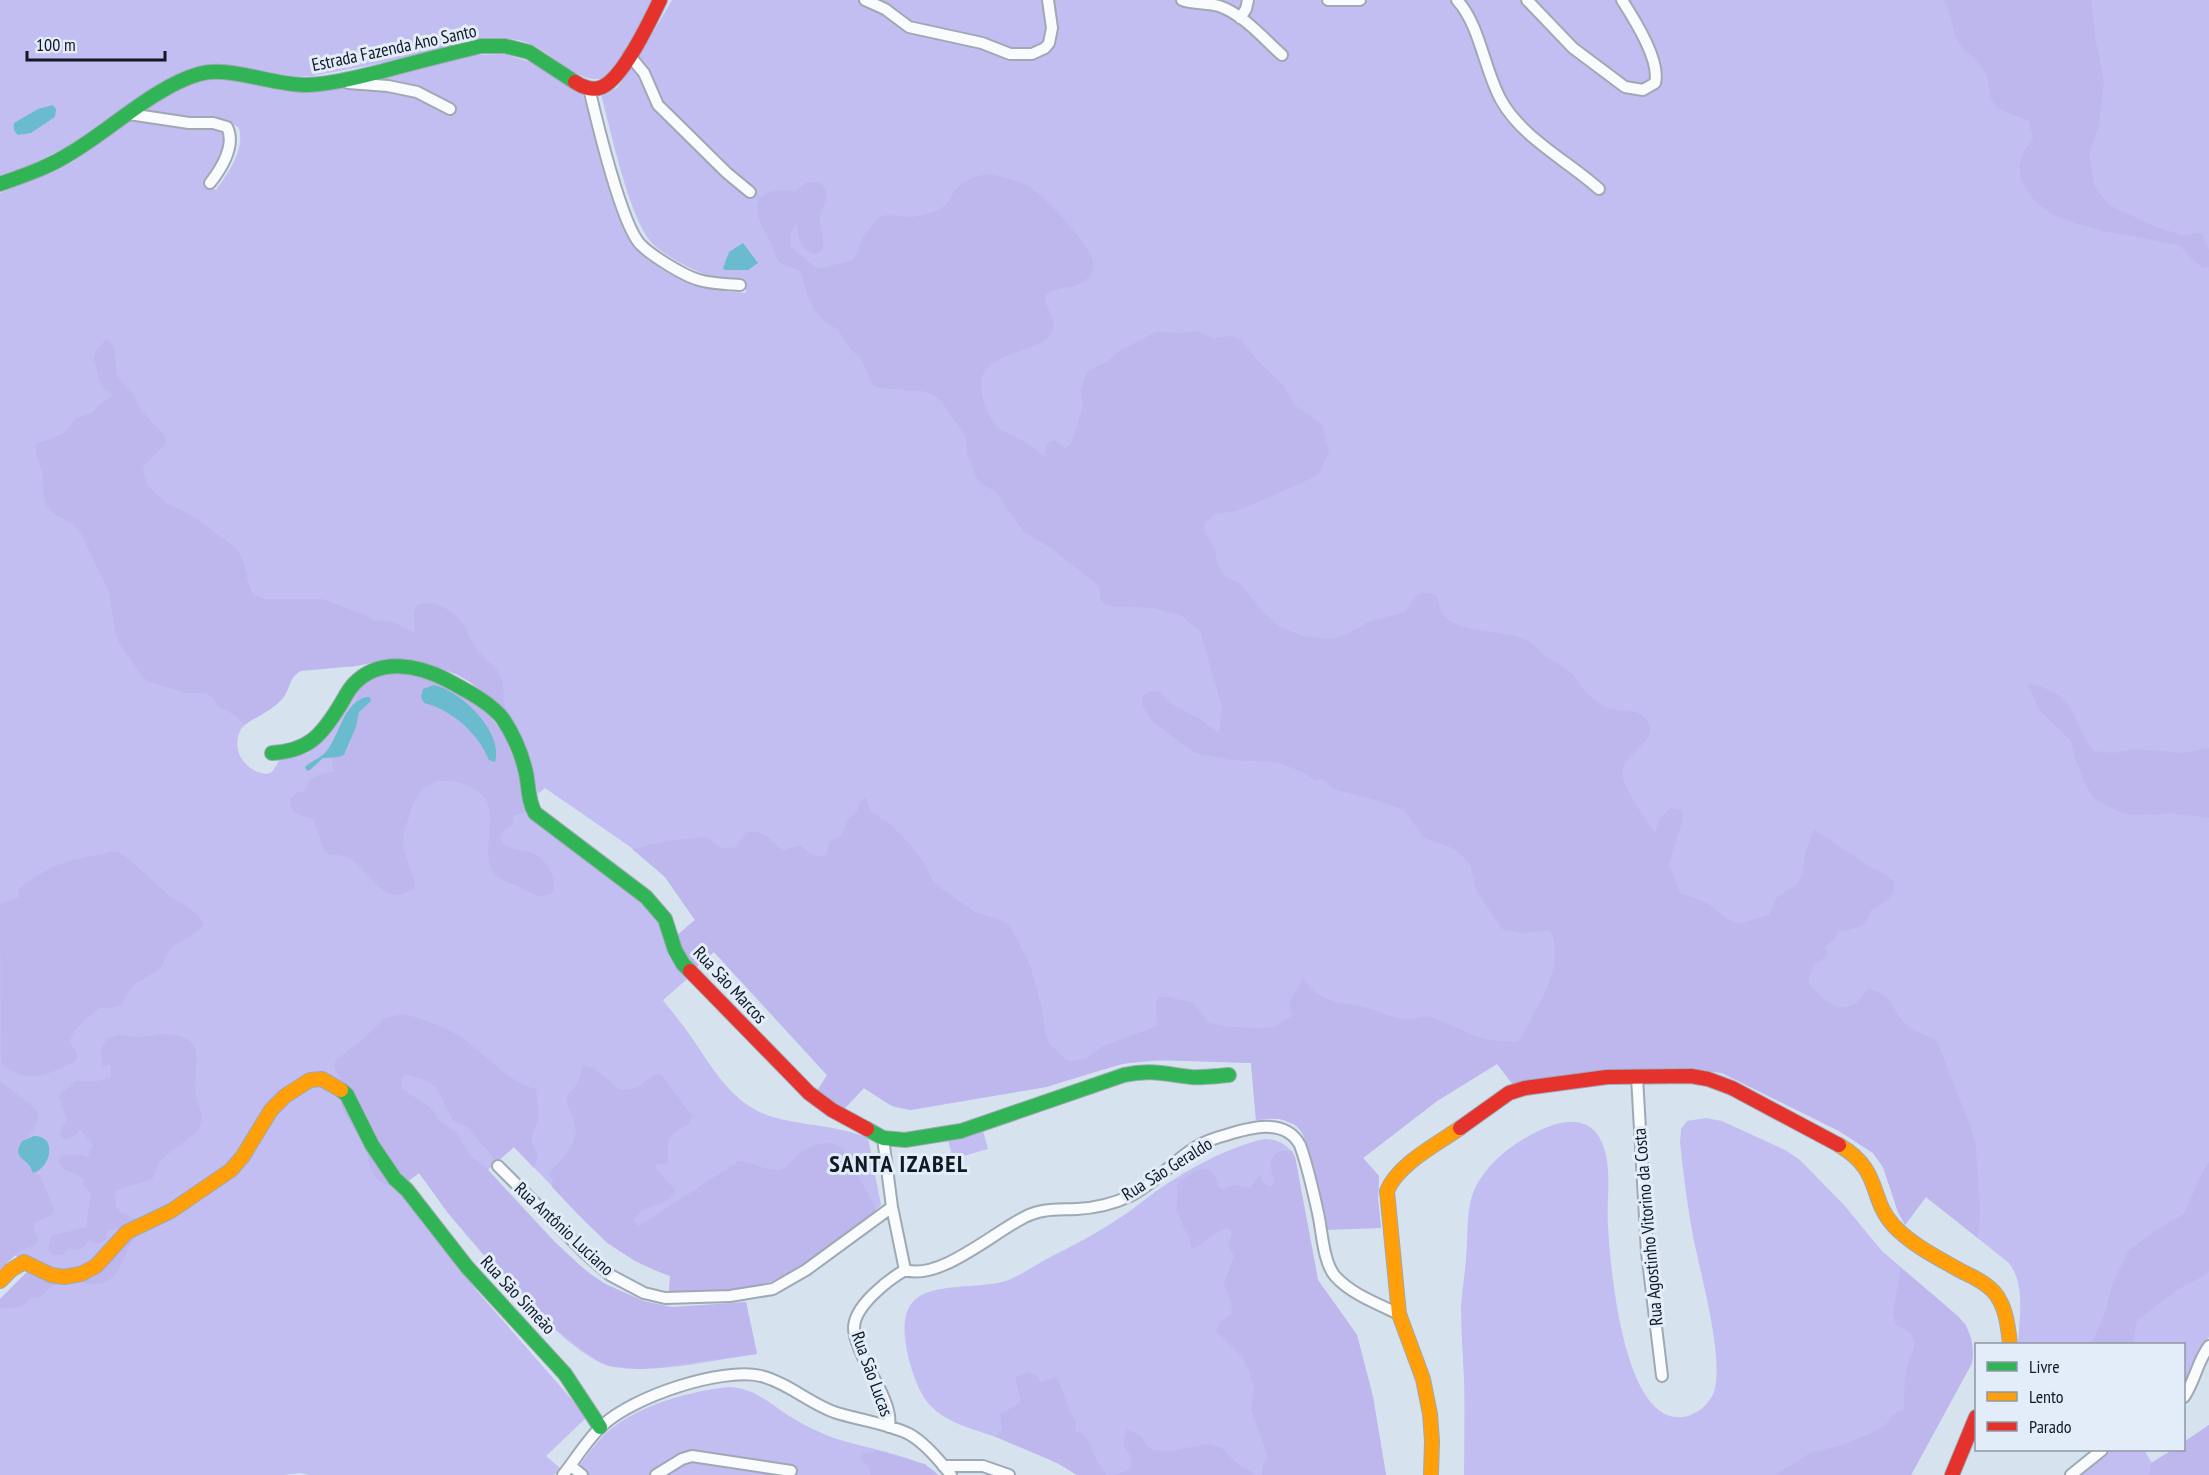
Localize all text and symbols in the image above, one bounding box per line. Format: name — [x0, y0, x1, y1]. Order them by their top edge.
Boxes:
street label: Estrada Fazenda Ano Santo — [310, 19, 478, 76]
scale bar — [27, 24, 165, 62]
text: 100 m — [36, 33, 76, 56]
street label: Rua São Marcos — [689, 941, 772, 1028]
street label: Rua Agostinho Vitorino da Costa — [1627, 1127, 1668, 1327]
street label: Rua São Geraldo — [1117, 1132, 1216, 1205]
district label: SANTA IZABEL — [829, 1148, 969, 1179]
street label: Rua Antônio Luciano — [510, 1177, 619, 1281]
street label: Rua São Simeão — [476, 1250, 561, 1339]
street label: Rua São Lucas — [846, 1328, 898, 1419]
legend — [1975, 1343, 2185, 1451]
text: Livre — [2029, 1355, 2060, 1378]
text: Lento — [2029, 1385, 2064, 1408]
text: Parado — [2029, 1415, 2072, 1438]

